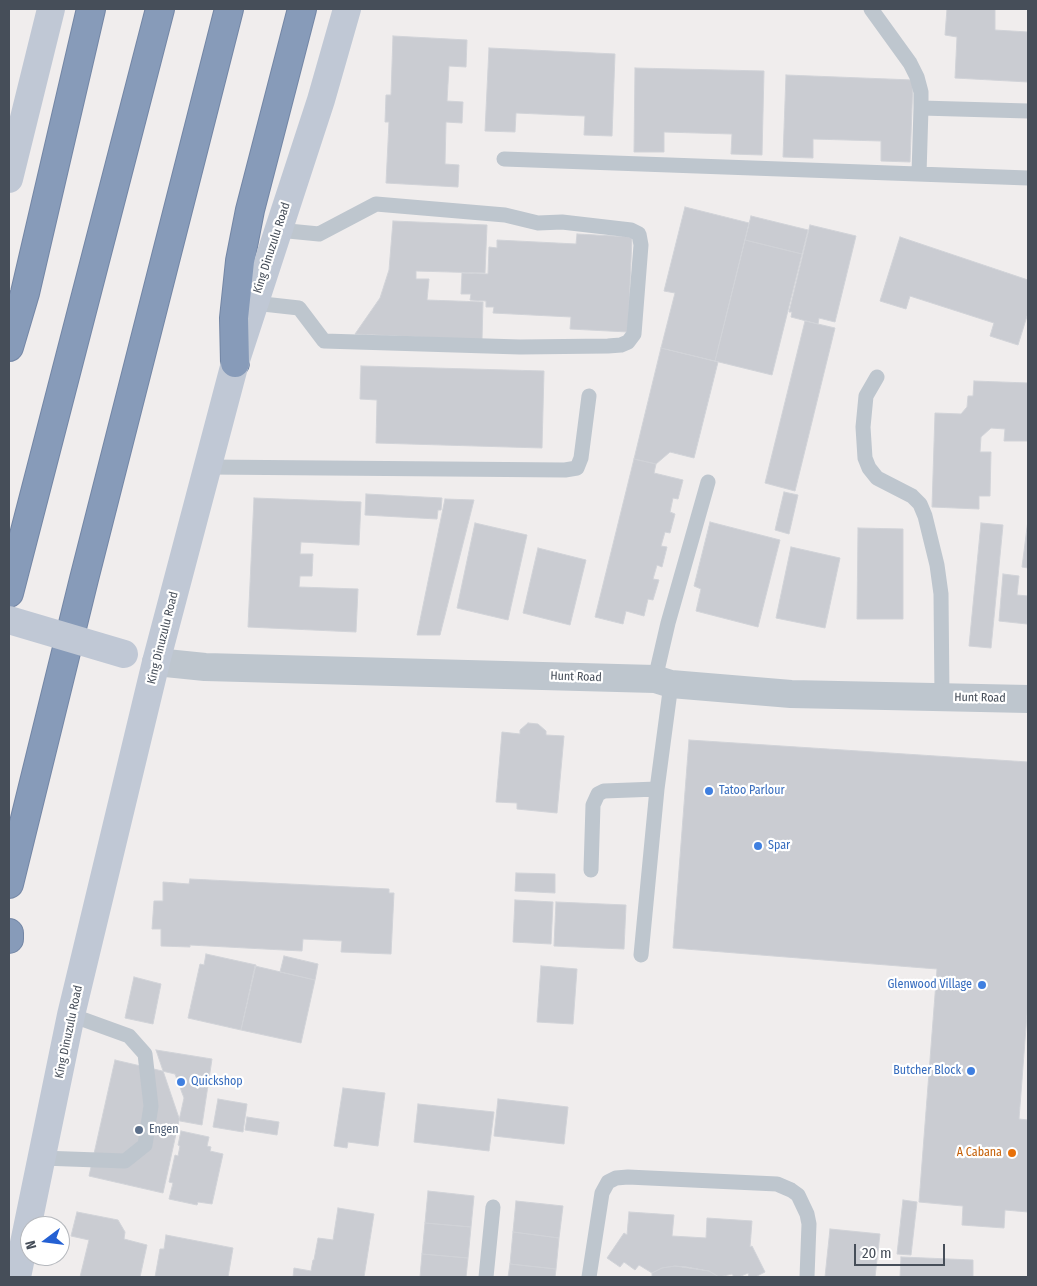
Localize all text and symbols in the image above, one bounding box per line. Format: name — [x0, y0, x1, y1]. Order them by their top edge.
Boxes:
street label: King Dinuzulu Road — [251, 201, 293, 295]
street label: King Dinuzulu Road — [145, 590, 181, 686]
street label: Hunt Road — [550, 669, 602, 685]
street label: Hunt Road — [954, 690, 1006, 706]
place label: Tatoo Parlour — [719, 784, 785, 798]
marker: Tatoo Parlour — [703, 785, 715, 797]
place label: Spar — [768, 839, 790, 853]
marker: Spar — [752, 840, 764, 852]
place label: Glenwood Village — [887, 978, 972, 992]
marker: Glenwood Village — [976, 979, 988, 991]
street label: King Dinuzulu Road — [52, 984, 86, 1080]
place label: Butcher Block — [893, 1064, 961, 1078]
marker: Butcher Block — [965, 1065, 977, 1077]
place label: Quickshop — [191, 1075, 243, 1089]
marker: Quickshop — [175, 1076, 187, 1088]
place label: Engen — [149, 1123, 179, 1137]
marker: Engen — [133, 1124, 145, 1136]
place label: A Cabana — [957, 1146, 1002, 1160]
marker: A Cabana — [1006, 1147, 1018, 1159]
north arrow — [20, 1216, 70, 1266]
scale bar — [857, 1234, 948, 1266]
text: N — [22, 1239, 40, 1251]
text: 20 m — [862, 1244, 892, 1262]

